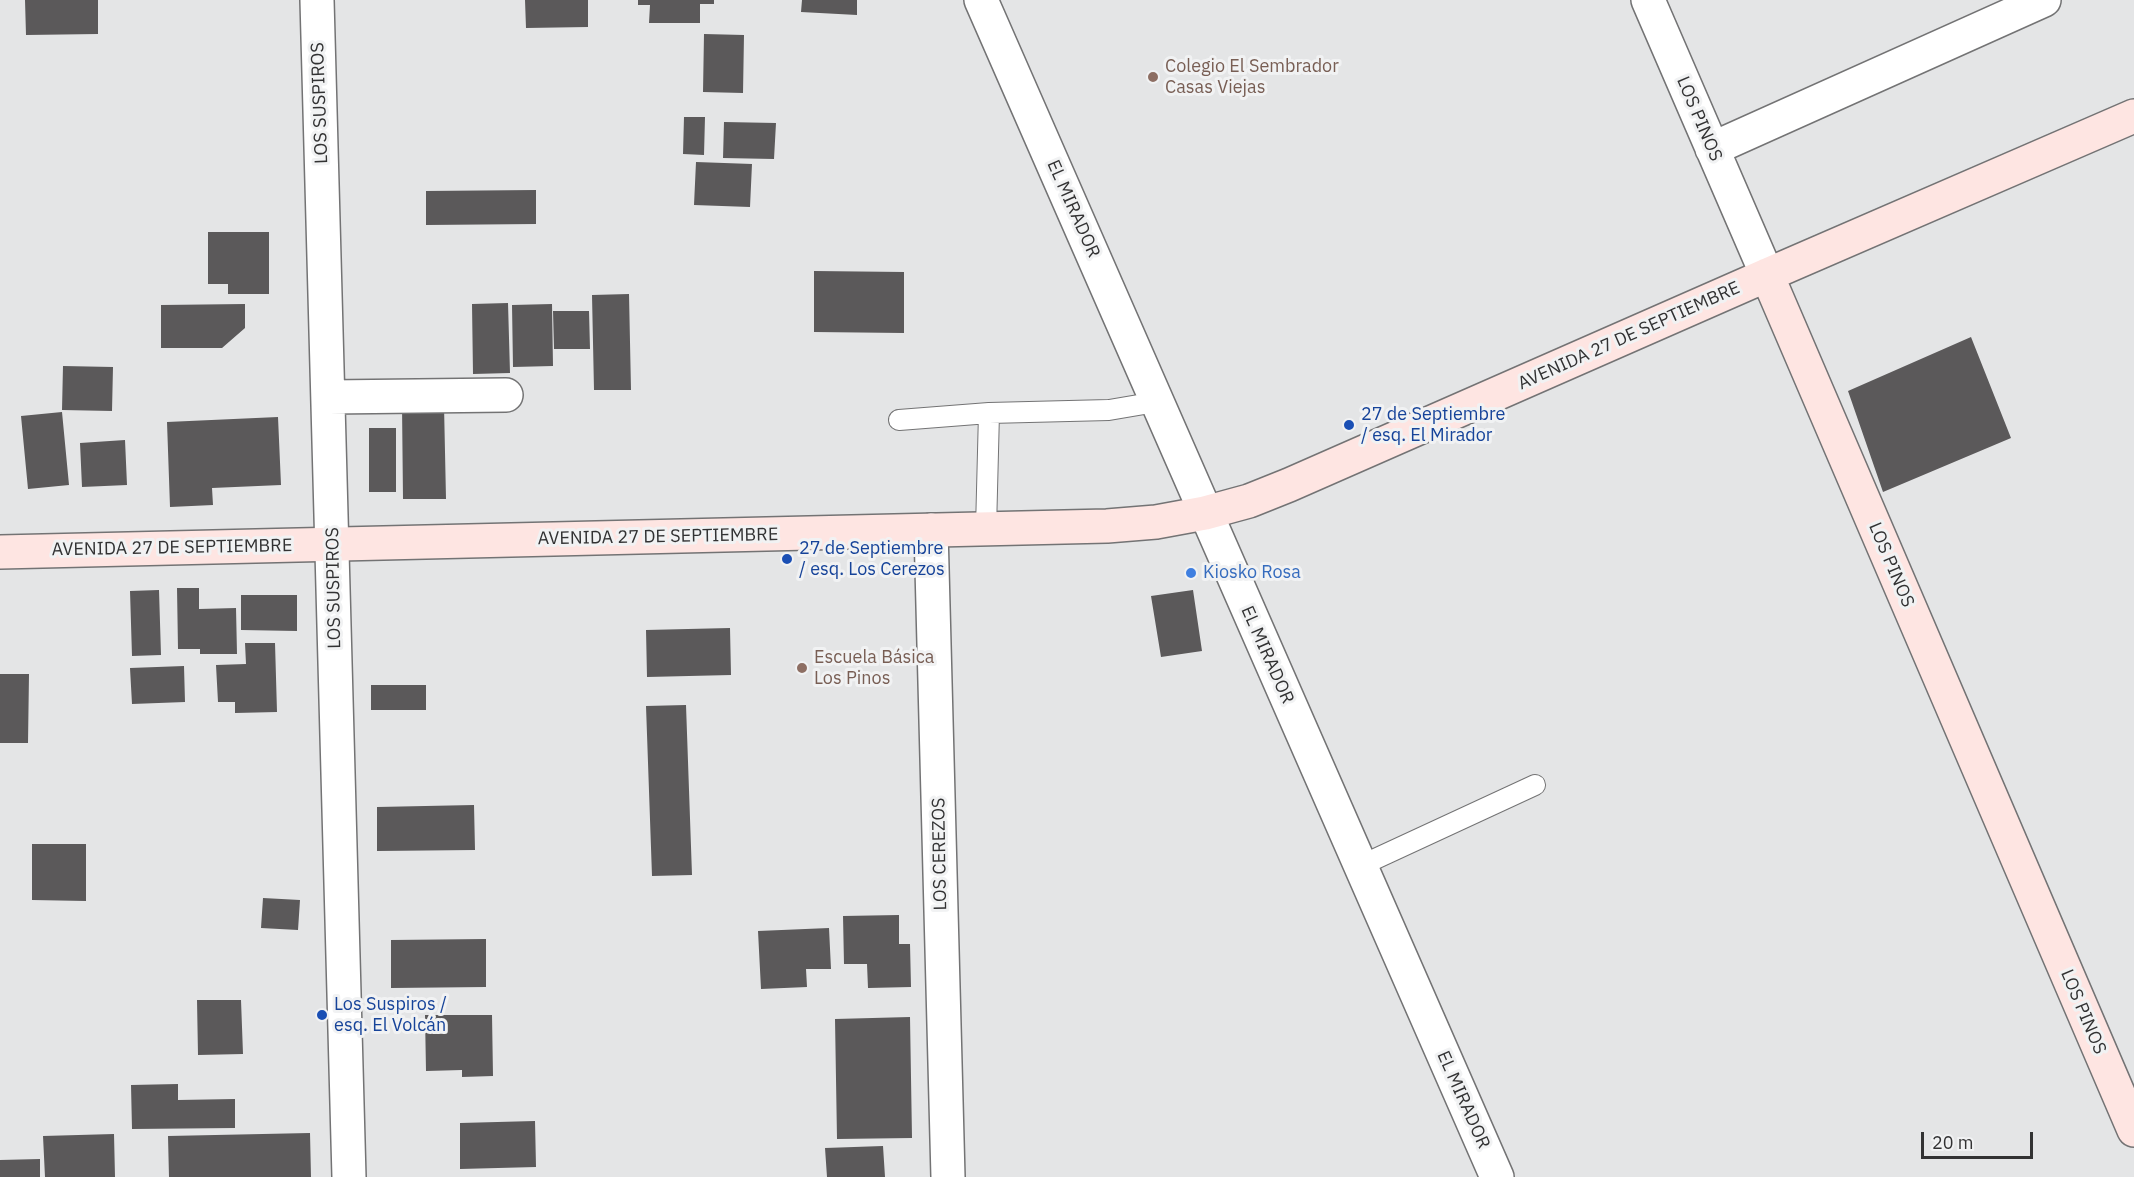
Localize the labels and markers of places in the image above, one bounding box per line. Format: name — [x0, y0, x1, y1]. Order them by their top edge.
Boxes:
place label: Colegio El Sembrador Casas Viejas — [1165, 56, 1339, 98]
marker: Colegio El Sembrador Casas Viejas — [1146, 70, 1160, 84]
place label: 27 de Septiembre / esq. El Mirador — [1361, 404, 1505, 446]
marker: 27 de Septiembre / esq. El Mirador — [1342, 418, 1356, 432]
place label: 27 de Septiembre / esq. Los Cerezos — [799, 538, 945, 580]
marker: 27 de Septiembre / esq. Los Cerezos — [780, 552, 794, 566]
place label: Kiosko Rosa — [1203, 562, 1301, 584]
marker: Kiosko Rosa — [1184, 566, 1198, 580]
place label: Escuela Básica Los Pinos — [814, 647, 934, 690]
marker: Escuela Básica Los Pinos — [795, 661, 809, 675]
place label: Los Suspiros / esq. El Volcán — [334, 994, 447, 1036]
marker: Los Suspiros / esq. El Volcán — [315, 1008, 329, 1022]

